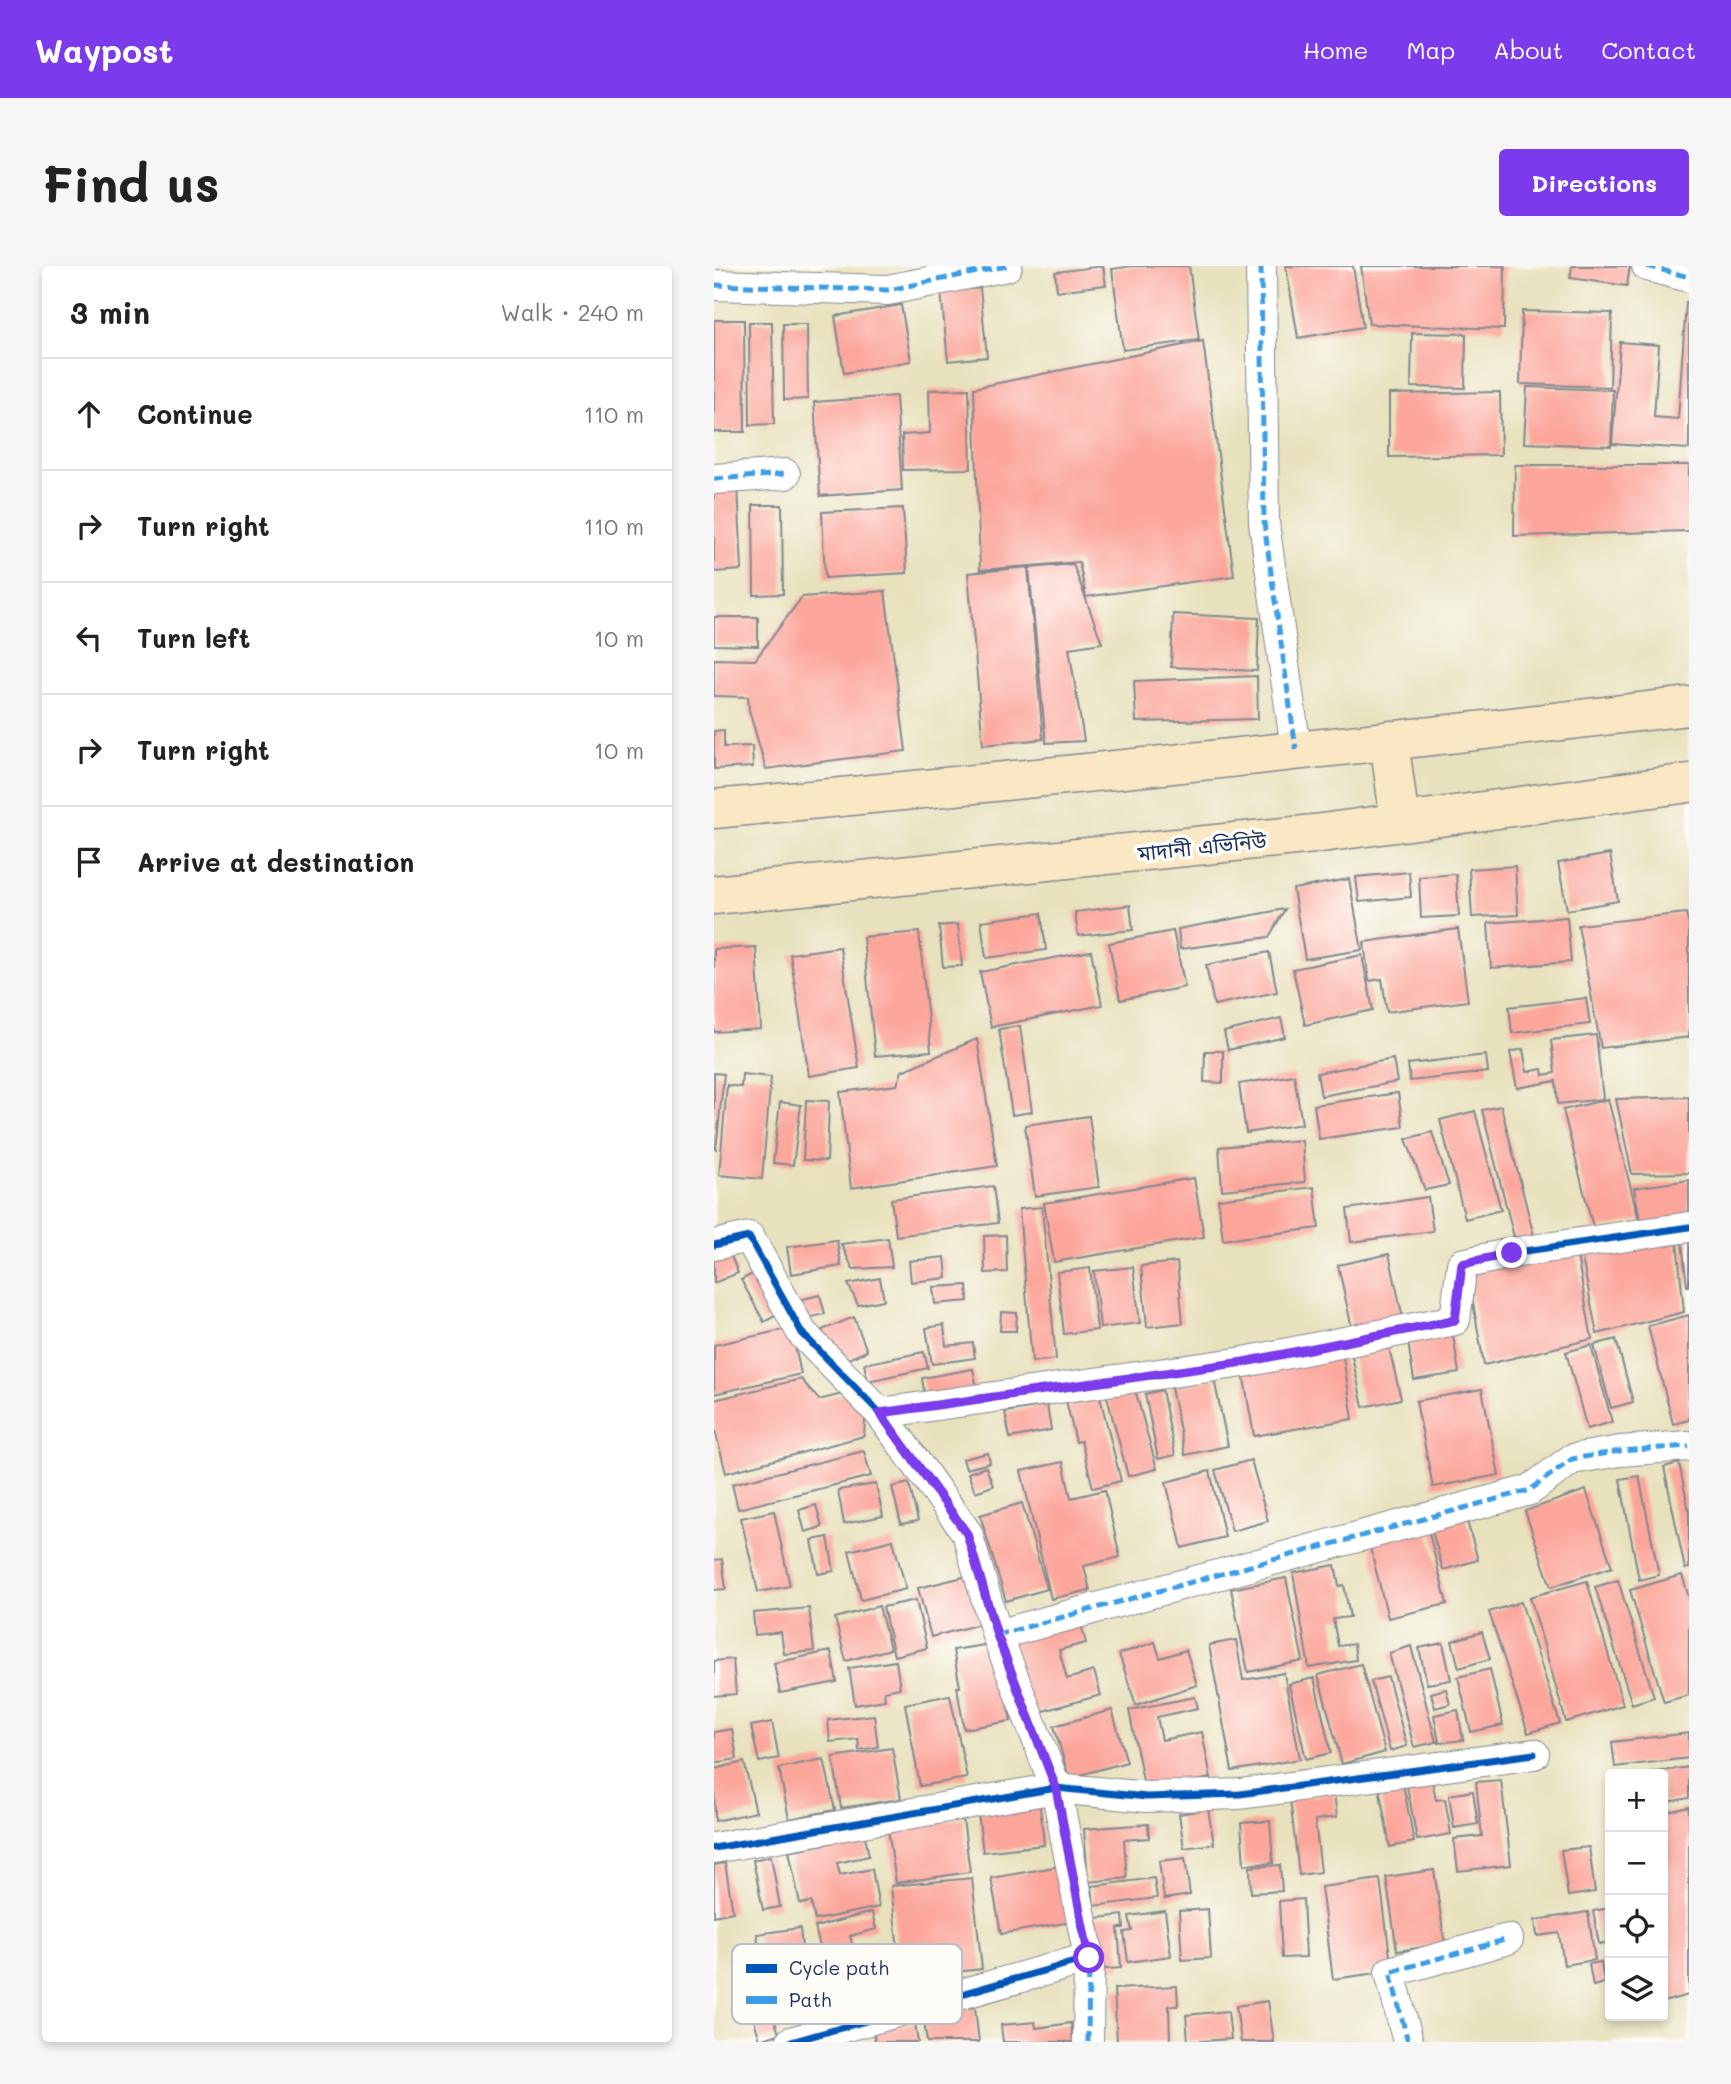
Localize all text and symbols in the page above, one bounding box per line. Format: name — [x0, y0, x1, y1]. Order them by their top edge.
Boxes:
text: Waypost — [35, 28, 173, 71]
text: Home — [1303, 34, 1368, 65]
text: Map — [1406, 34, 1455, 65]
text: About — [1493, 34, 1563, 65]
text: Contact — [1601, 34, 1696, 65]
button: Directions — [1499, 149, 1689, 216]
text: Find us — [42, 151, 220, 214]
text: 3 min — [70, 292, 150, 332]
text: Walk · 240 m — [501, 297, 644, 327]
icon: ahead — [70, 395, 108, 433]
text: Continue — [137, 397, 253, 431]
text: 110 m — [584, 399, 644, 429]
icon: right — [70, 507, 108, 545]
text: Turn right — [137, 509, 270, 543]
text: 110 m — [584, 511, 644, 541]
icon: left — [70, 619, 108, 657]
text: Turn left — [137, 621, 250, 655]
text: 10 m — [594, 623, 644, 653]
icon: right — [70, 731, 108, 769]
text: Turn right — [137, 733, 270, 767]
text: 10 m — [594, 735, 644, 765]
street label: মাদানী এভিনিউ — [1135, 826, 1269, 866]
icon: arrive — [70, 843, 108, 881]
text: Arrive at destination — [137, 845, 414, 879]
route end — [1496, 1237, 1527, 1268]
map controls — [1605, 1769, 1668, 2021]
button: + — [1605, 1769, 1668, 1832]
button: − — [1605, 1832, 1668, 1895]
button: locate — [1605, 1895, 1668, 1958]
route start — [1073, 1942, 1104, 1973]
legend — [732, 1944, 962, 2024]
text: Cycle path — [789, 1955, 889, 1980]
button: layers — [1605, 1958, 1668, 2021]
text: Path — [789, 1987, 832, 2012]

